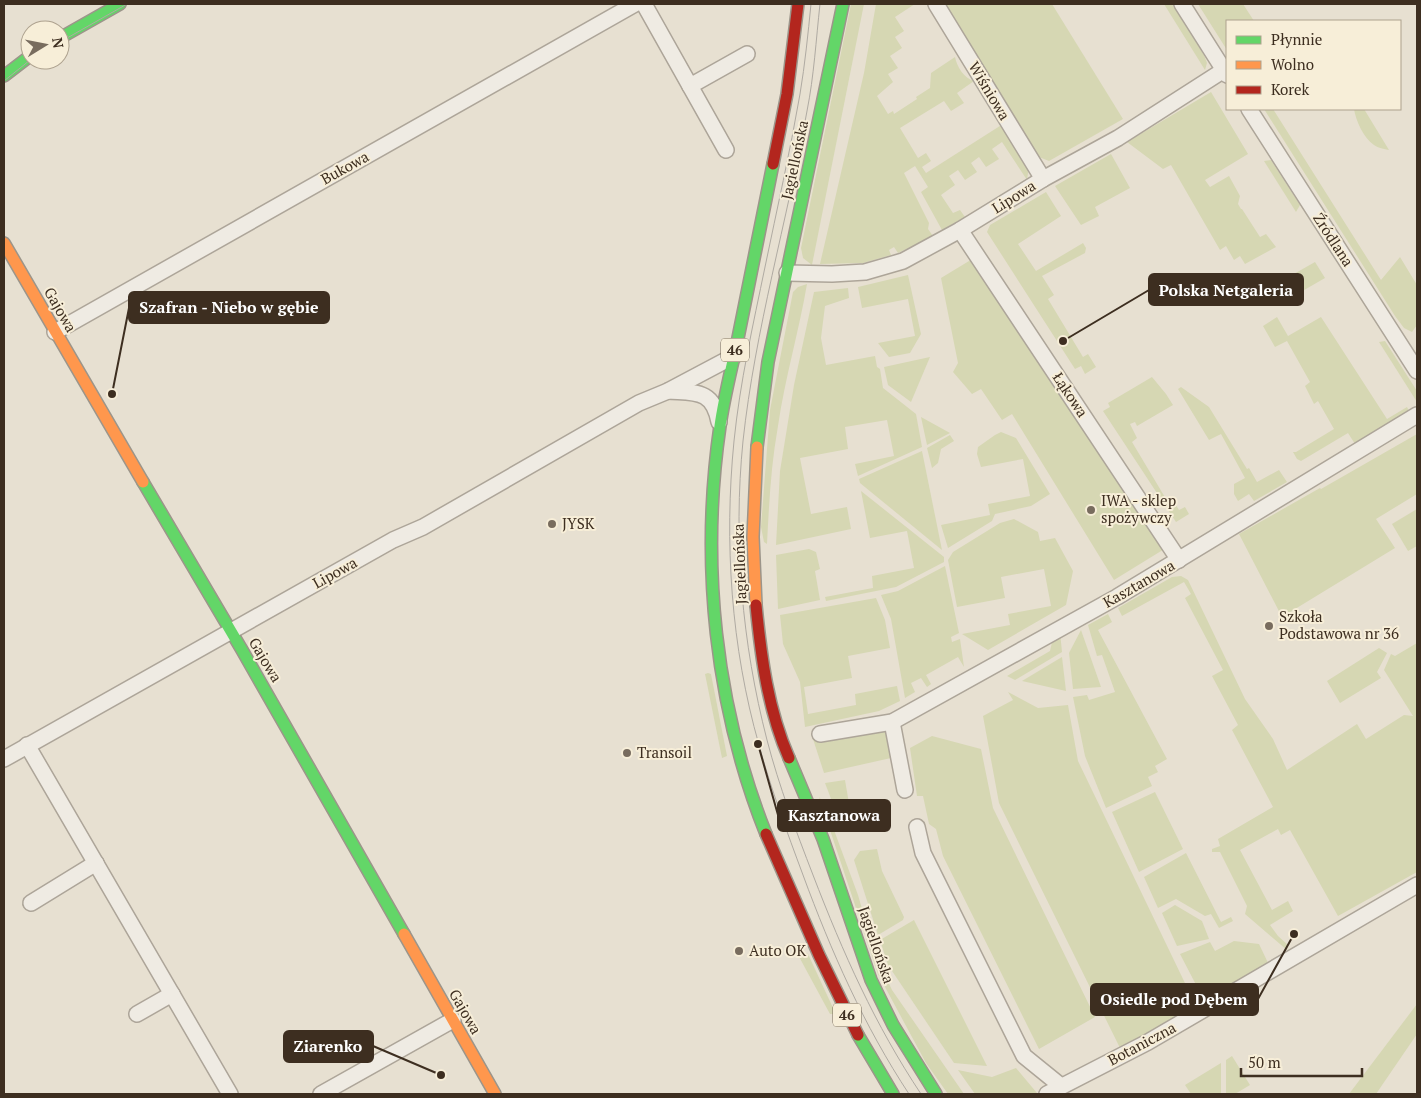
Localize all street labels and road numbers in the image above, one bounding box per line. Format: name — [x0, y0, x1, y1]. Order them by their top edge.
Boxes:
street label: Wiśniowa — [965, 57, 1015, 124]
street label: Jagiellońska — [776, 118, 812, 201]
street label: Bukowa — [317, 146, 372, 188]
street label: Lipowa — [988, 175, 1039, 217]
street label: Źródlana — [1309, 209, 1359, 270]
street label: Gajowa — [40, 283, 82, 336]
road number: 46 — [721, 338, 749, 362]
street label: Łąkowa — [1049, 368, 1093, 421]
street label: Jagiellońska — [728, 523, 750, 605]
street label: Lipowa — [309, 552, 361, 592]
street label: Kasztanowa — [1099, 554, 1178, 612]
street label: Gajowa — [245, 633, 287, 686]
street label: Jagiellońska — [854, 903, 900, 986]
street label: Gajowa — [445, 985, 487, 1038]
road number: 46 — [833, 1004, 861, 1026]
street label: Botaniczna — [1104, 1017, 1179, 1069]

